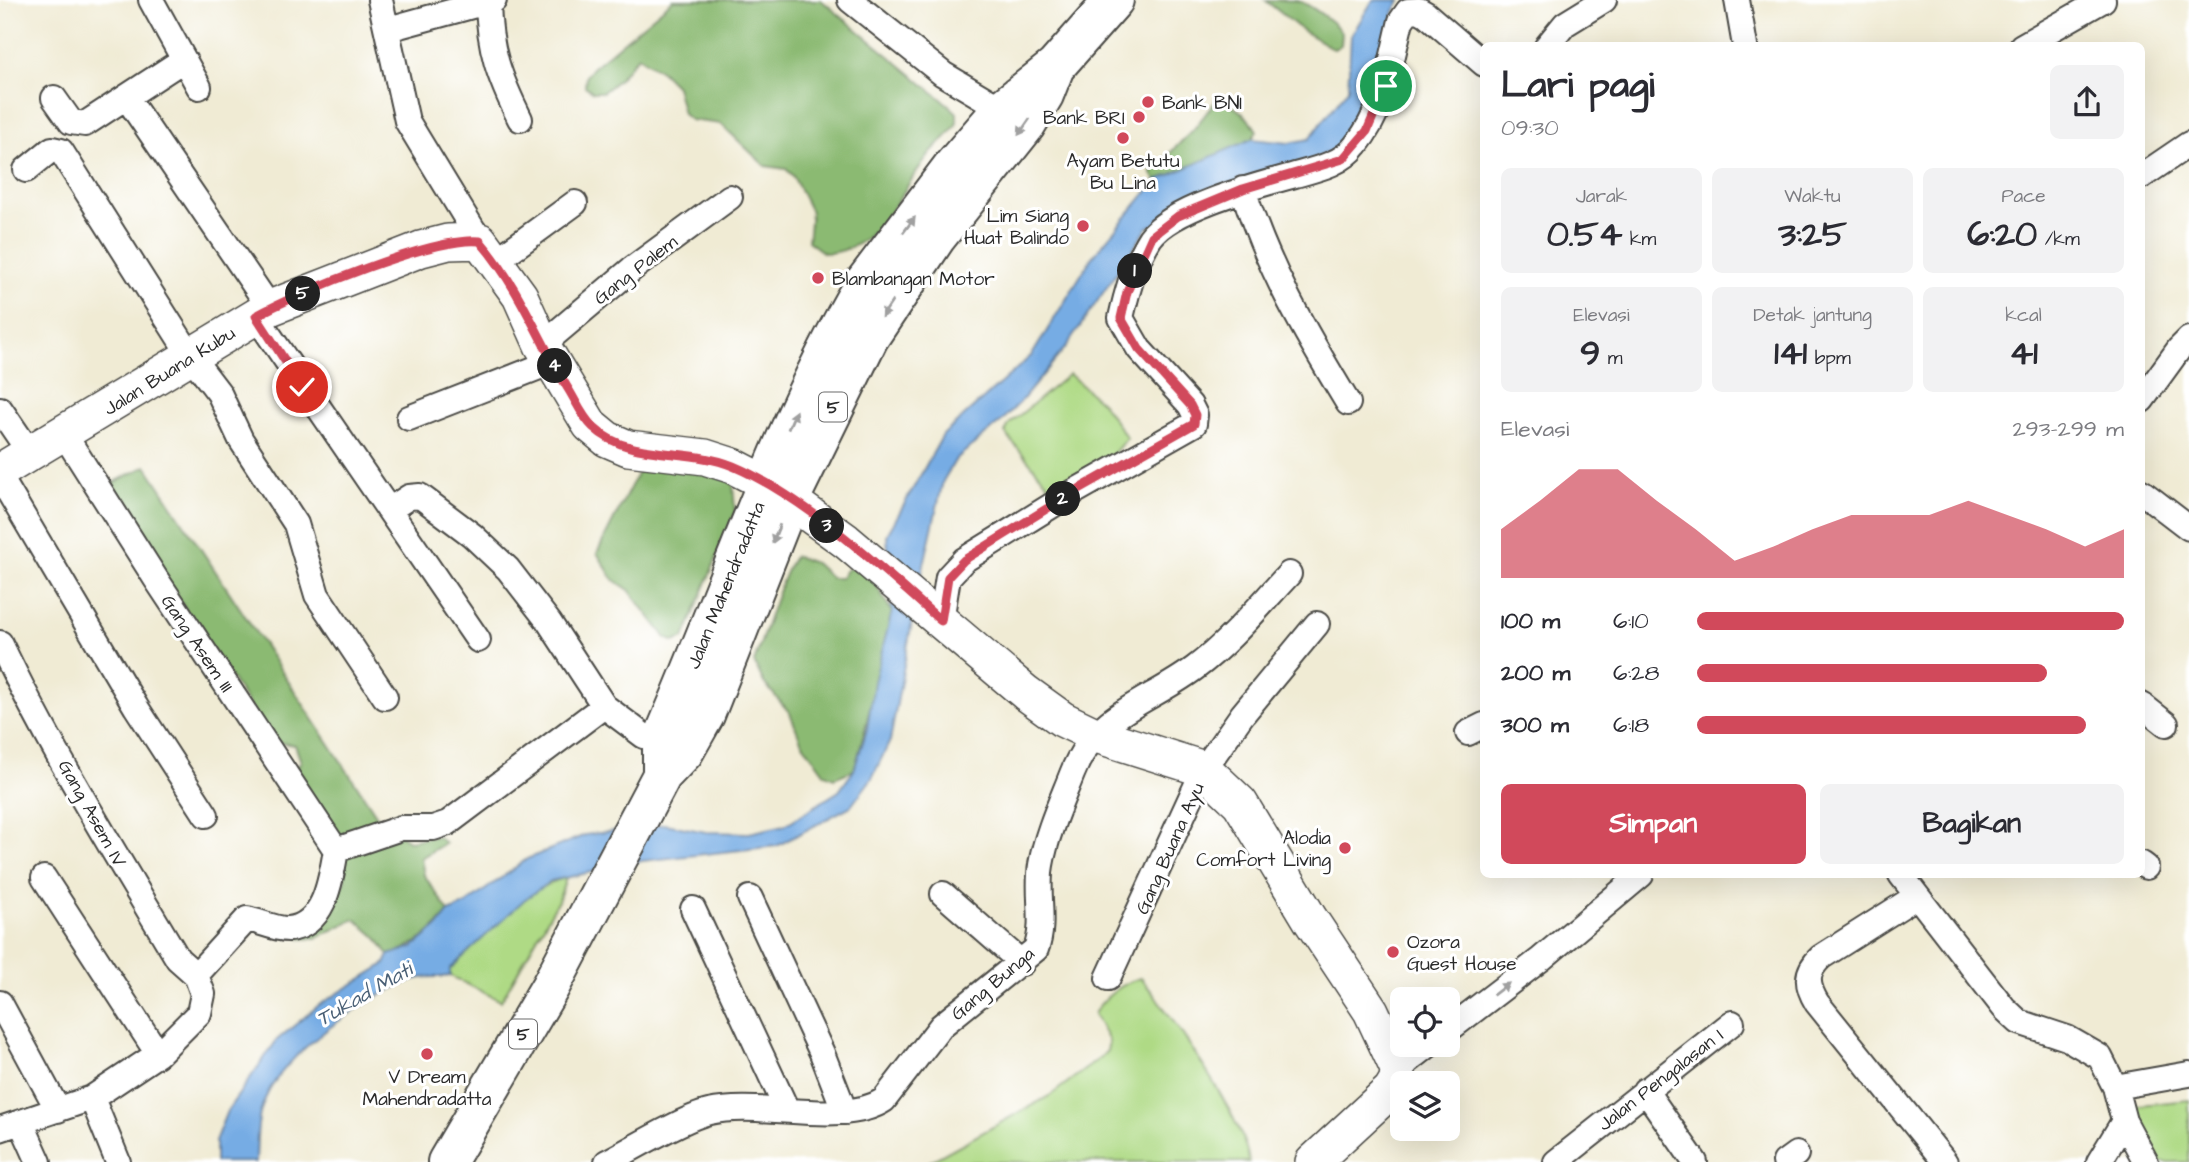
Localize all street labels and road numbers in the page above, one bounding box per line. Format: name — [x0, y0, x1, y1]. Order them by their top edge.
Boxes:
street label: Gang Palem — [588, 229, 684, 312]
street label: Jalan Buana Kubu — [99, 320, 241, 423]
road number: 5 — [819, 393, 847, 422]
street label: Jalan Mahendradatta — [680, 498, 772, 673]
street label: Gang Asem III — [153, 590, 239, 699]
street label: Gang Asem IV — [50, 755, 132, 873]
street label: Gang Buana Ayu — [1129, 778, 1213, 919]
street label: Gang Bunga — [945, 941, 1042, 1028]
road number: 5 — [509, 1020, 537, 1049]
street label: Jalan Pengalasan I — [1592, 1023, 1730, 1139]

